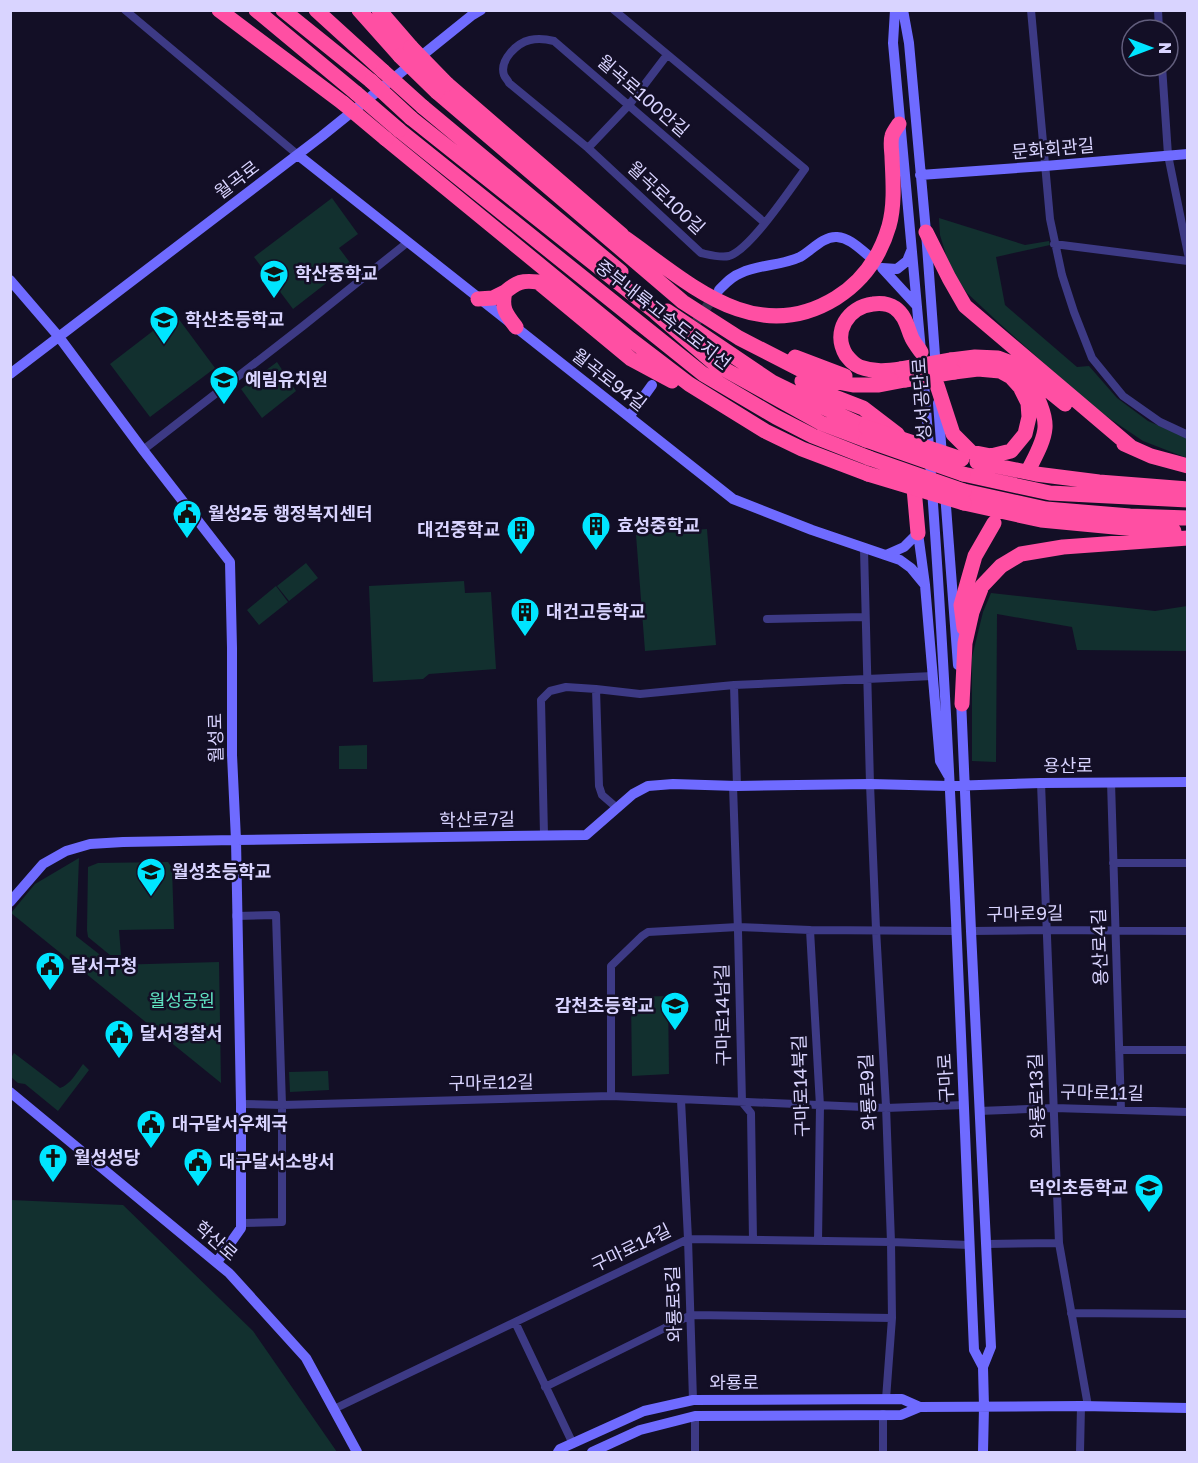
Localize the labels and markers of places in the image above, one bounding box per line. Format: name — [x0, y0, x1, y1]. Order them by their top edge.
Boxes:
school or university icon: 학산중학교 — [258, 258, 290, 300]
place label: 학산중학교 — [295, 262, 378, 284]
school or university icon: 학산초등학교 — [148, 304, 180, 346]
place label: 학산초등학교 — [185, 308, 284, 330]
school or university icon: 예림유치원 — [208, 364, 240, 406]
place label: 예림유치원 — [245, 368, 328, 390]
public building icon: 월성2동 행정복지센터 — [171, 498, 203, 540]
place label: 월성2동 행정복지센터 — [208, 502, 373, 524]
building icon: 효성중학교 — [580, 510, 612, 552]
building icon: 대건중학교 — [505, 514, 537, 556]
place label: 효성중학교 — [617, 514, 700, 536]
place label: 대건중학교 — [417, 518, 500, 540]
building icon: 대건고등학교 — [509, 596, 541, 638]
place label: 대건고등학교 — [546, 600, 645, 622]
school or university icon: 월성초등학교 — [135, 856, 167, 898]
place label: 월성초등학교 — [172, 860, 271, 882]
public building icon: 달서구청 — [34, 950, 66, 992]
place label: 달서구청 — [71, 954, 137, 976]
school or university icon: 감천초등학교 — [659, 990, 691, 1032]
place label: 감천초등학교 — [555, 994, 654, 1016]
public building icon: 달서경찰서 — [103, 1018, 135, 1060]
place label: 달서경찰서 — [140, 1022, 223, 1044]
public building icon: 대구달서우체국 — [135, 1108, 167, 1150]
place label: 대구달서우체국 — [172, 1112, 288, 1134]
church icon: 월성성당 — [37, 1142, 69, 1184]
place label: 월성성당 — [74, 1146, 140, 1168]
public building icon: 대구달서소방서 — [182, 1146, 214, 1188]
place label: 대구달서소방서 — [219, 1150, 335, 1172]
school or university icon: 덕인초등학교 — [1133, 1172, 1165, 1214]
place label: 덕인초등학교 — [1029, 1176, 1128, 1198]

